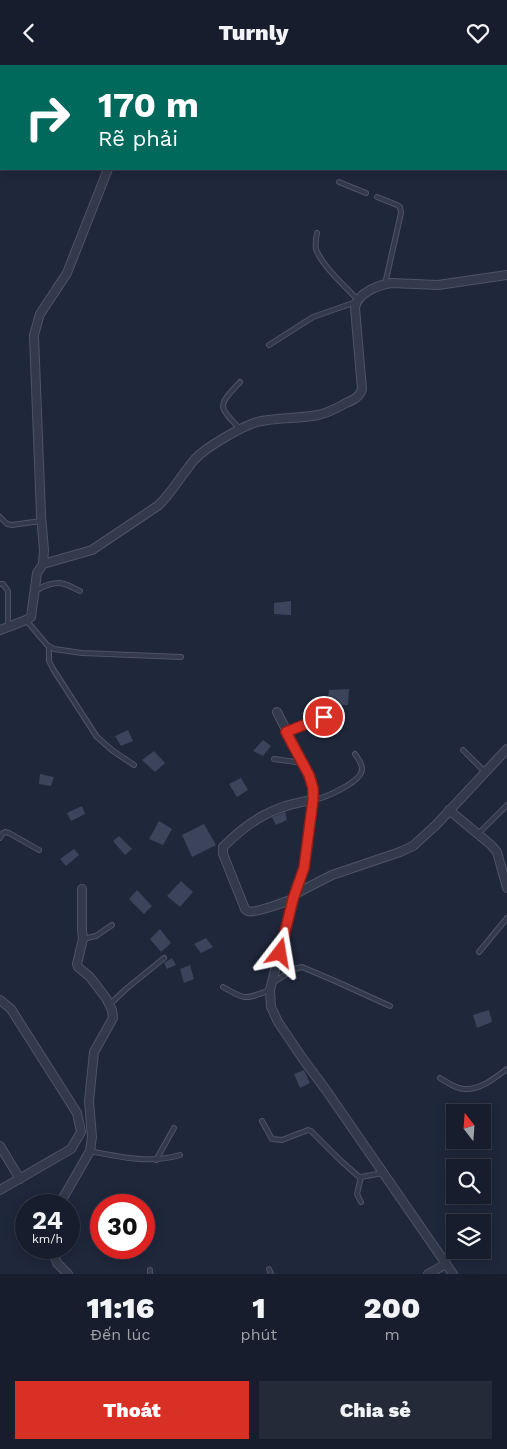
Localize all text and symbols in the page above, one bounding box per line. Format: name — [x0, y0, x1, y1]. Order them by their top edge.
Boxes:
icon: back — [15, 19, 43, 47]
icon: heart — [464, 19, 492, 47]
text: Turnly — [218, 20, 289, 45]
text: 170 m — [98, 84, 199, 126]
icon: right — [15, 85, 80, 150]
text: Rẽ phải — [98, 126, 178, 151]
pin — [303, 696, 345, 738]
icon: arrive — [310, 703, 338, 731]
position arrow — [253, 926, 305, 978]
north arrow — [446, 1104, 491, 1149]
map controls — [446, 1104, 491, 1259]
button: search — [446, 1159, 491, 1204]
speed limit sign: 30 — [90, 1194, 155, 1259]
text: 24 — [32, 1206, 63, 1235]
button: layers — [446, 1214, 491, 1259]
text: km/h — [32, 1232, 63, 1246]
text: 11:16 — [86, 1290, 154, 1325]
text: 1 — [252, 1290, 266, 1325]
text: 200 — [363, 1290, 421, 1325]
text: Đến lúc — [90, 1325, 150, 1344]
text: phút — [241, 1325, 277, 1344]
text: m — [384, 1325, 400, 1344]
button: Thoát — [15, 1381, 249, 1439]
button: Chia sẻ — [259, 1381, 492, 1439]

